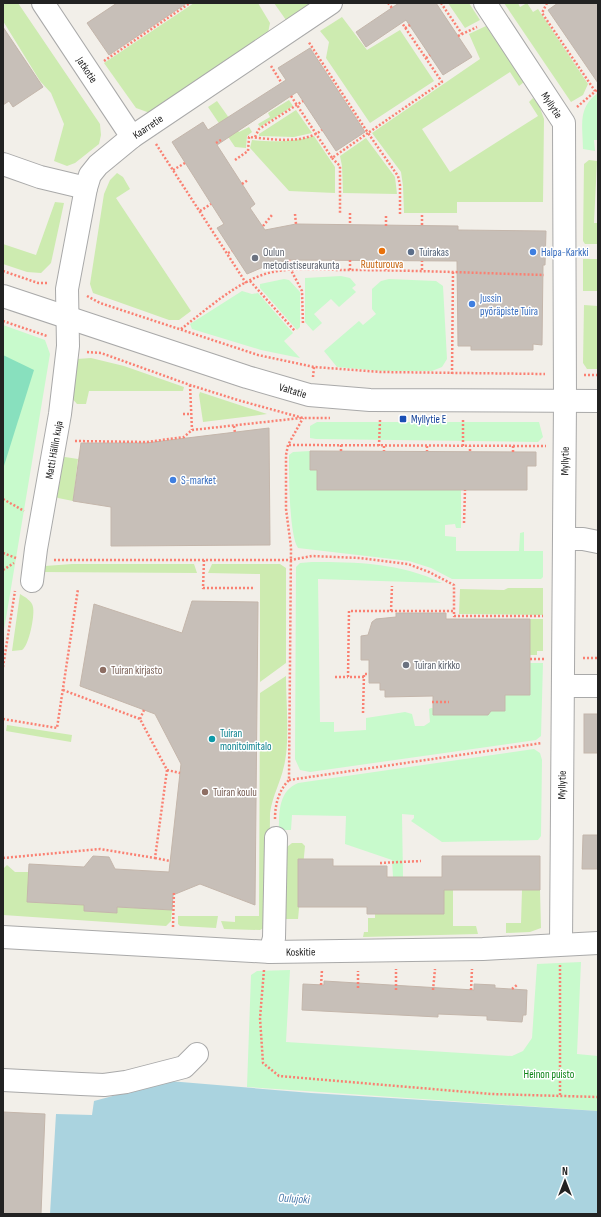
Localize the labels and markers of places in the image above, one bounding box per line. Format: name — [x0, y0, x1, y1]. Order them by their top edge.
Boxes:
place label: Oulun metodistiseurakunta — [263, 246, 340, 272]
marker: Ruuturouva — [377, 246, 387, 256]
place label: Tuirakas — [419, 246, 449, 259]
place label: Halpa-Karkki — [541, 246, 588, 259]
marker: Tuirakas — [406, 247, 416, 257]
marker: Halpa-Karkki — [528, 247, 538, 257]
marker: Oulun metodistiseurakunta — [250, 253, 260, 263]
place label: Ruuturouva — [361, 258, 403, 271]
place label: Jussin pyöräpiste Tuira — [479, 292, 538, 318]
marker: Jussin pyöräpiste Tuira — [467, 299, 477, 309]
place label: Myllytie E — [411, 413, 446, 426]
marker: Myllytie E — [398, 414, 408, 424]
place label: S-market — [181, 474, 217, 487]
marker: S-market — [168, 475, 178, 485]
place label: Tuiran kirkko — [414, 659, 461, 672]
marker: Tuiran kirkko — [401, 660, 411, 670]
place label: Tuiran kirjasto — [111, 664, 163, 677]
marker: Tuiran kirjasto — [98, 665, 108, 675]
place label: Tuiran monitoimitalo — [220, 727, 272, 753]
marker: Tuiran monitoimitalo — [207, 734, 217, 744]
place label: Tuiran koulu — [213, 786, 257, 799]
marker: Tuiran koulu — [200, 787, 210, 797]

